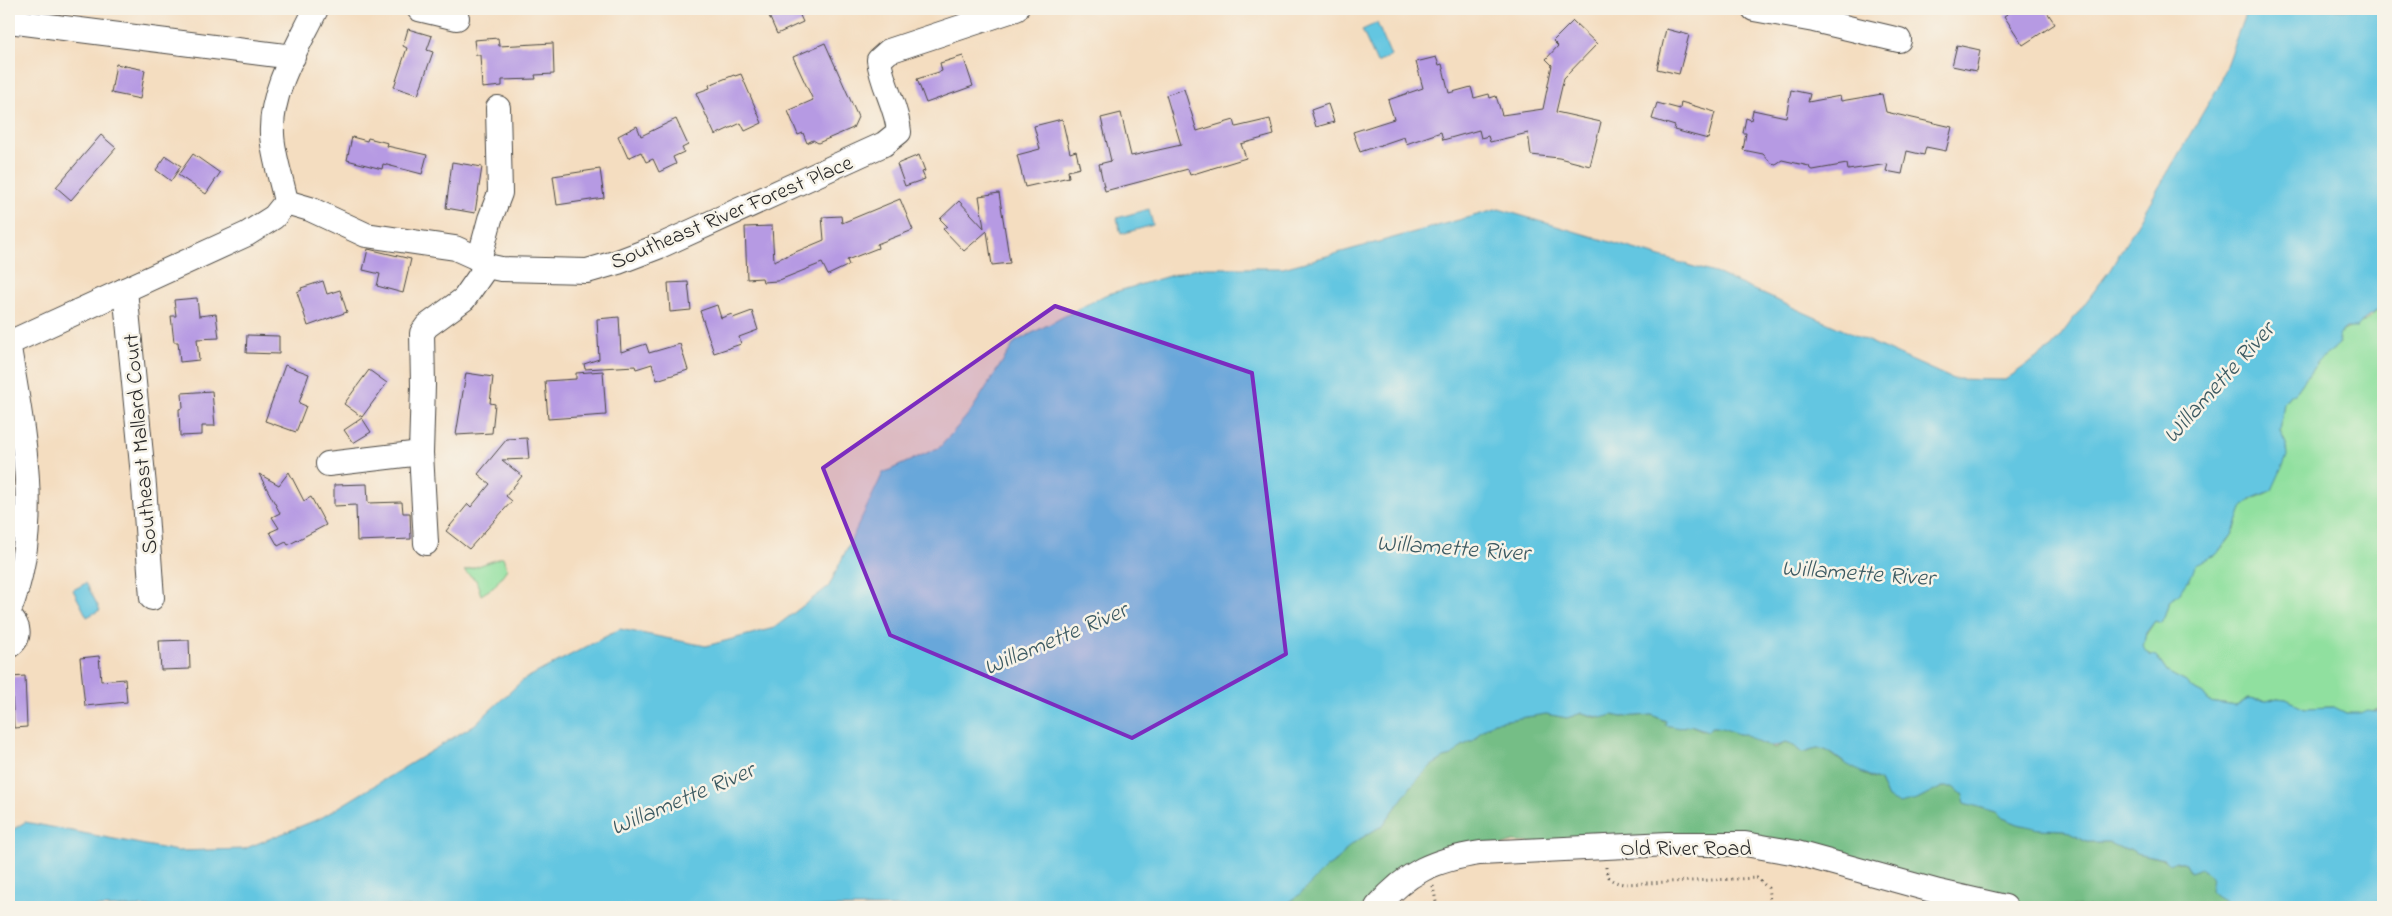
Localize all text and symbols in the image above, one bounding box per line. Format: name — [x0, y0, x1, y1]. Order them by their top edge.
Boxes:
street label: Southeast River Forest Place — [606, 148, 858, 279]
water label: Willamette River — [2156, 313, 2286, 452]
street label: Southeast Mallard Court — [116, 332, 168, 555]
water label: Willamette River — [1375, 527, 1533, 572]
water label: Willamette River — [1780, 552, 1938, 597]
water label: Willamette River — [979, 593, 1136, 686]
water label: Willamette River — [606, 753, 763, 846]
street label: Old River Road — [1620, 834, 1752, 866]

